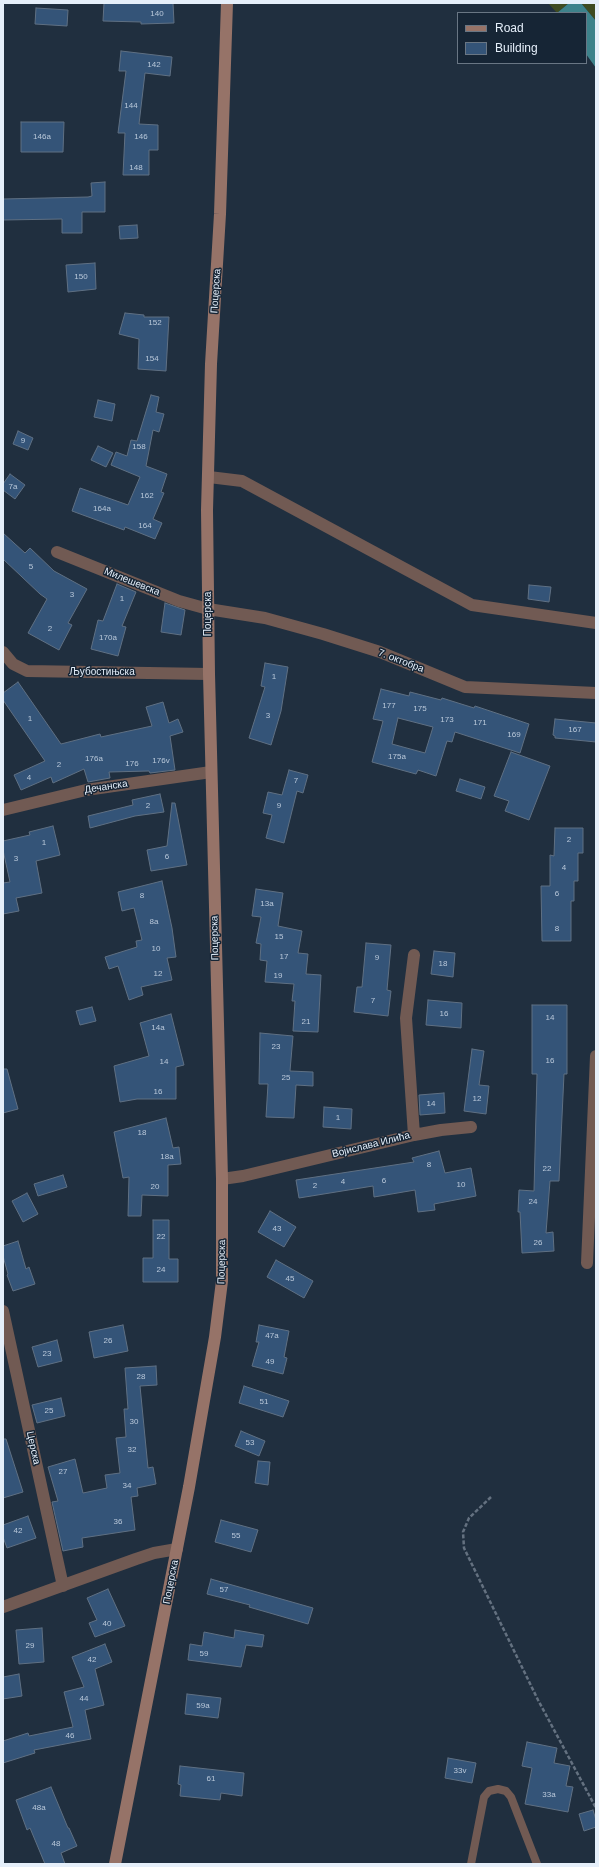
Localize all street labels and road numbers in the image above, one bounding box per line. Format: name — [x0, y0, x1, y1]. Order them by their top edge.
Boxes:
street label: Поцерска — [208, 268, 224, 314]
street label: Милешевска — [102, 565, 162, 599]
street label: Поцерска — [202, 592, 214, 636]
street label: 7. октобра — [376, 647, 426, 675]
street label: Љубостињска — [69, 666, 135, 678]
street label: Дечанска — [84, 778, 128, 796]
street label: Поцерска — [209, 916, 221, 960]
street label: Војислава Илића — [331, 1130, 411, 1160]
street label: Поцерска — [216, 1240, 228, 1284]
street label: Церска — [24, 1430, 42, 1466]
street label: Поцерска — [161, 1559, 181, 1605]

